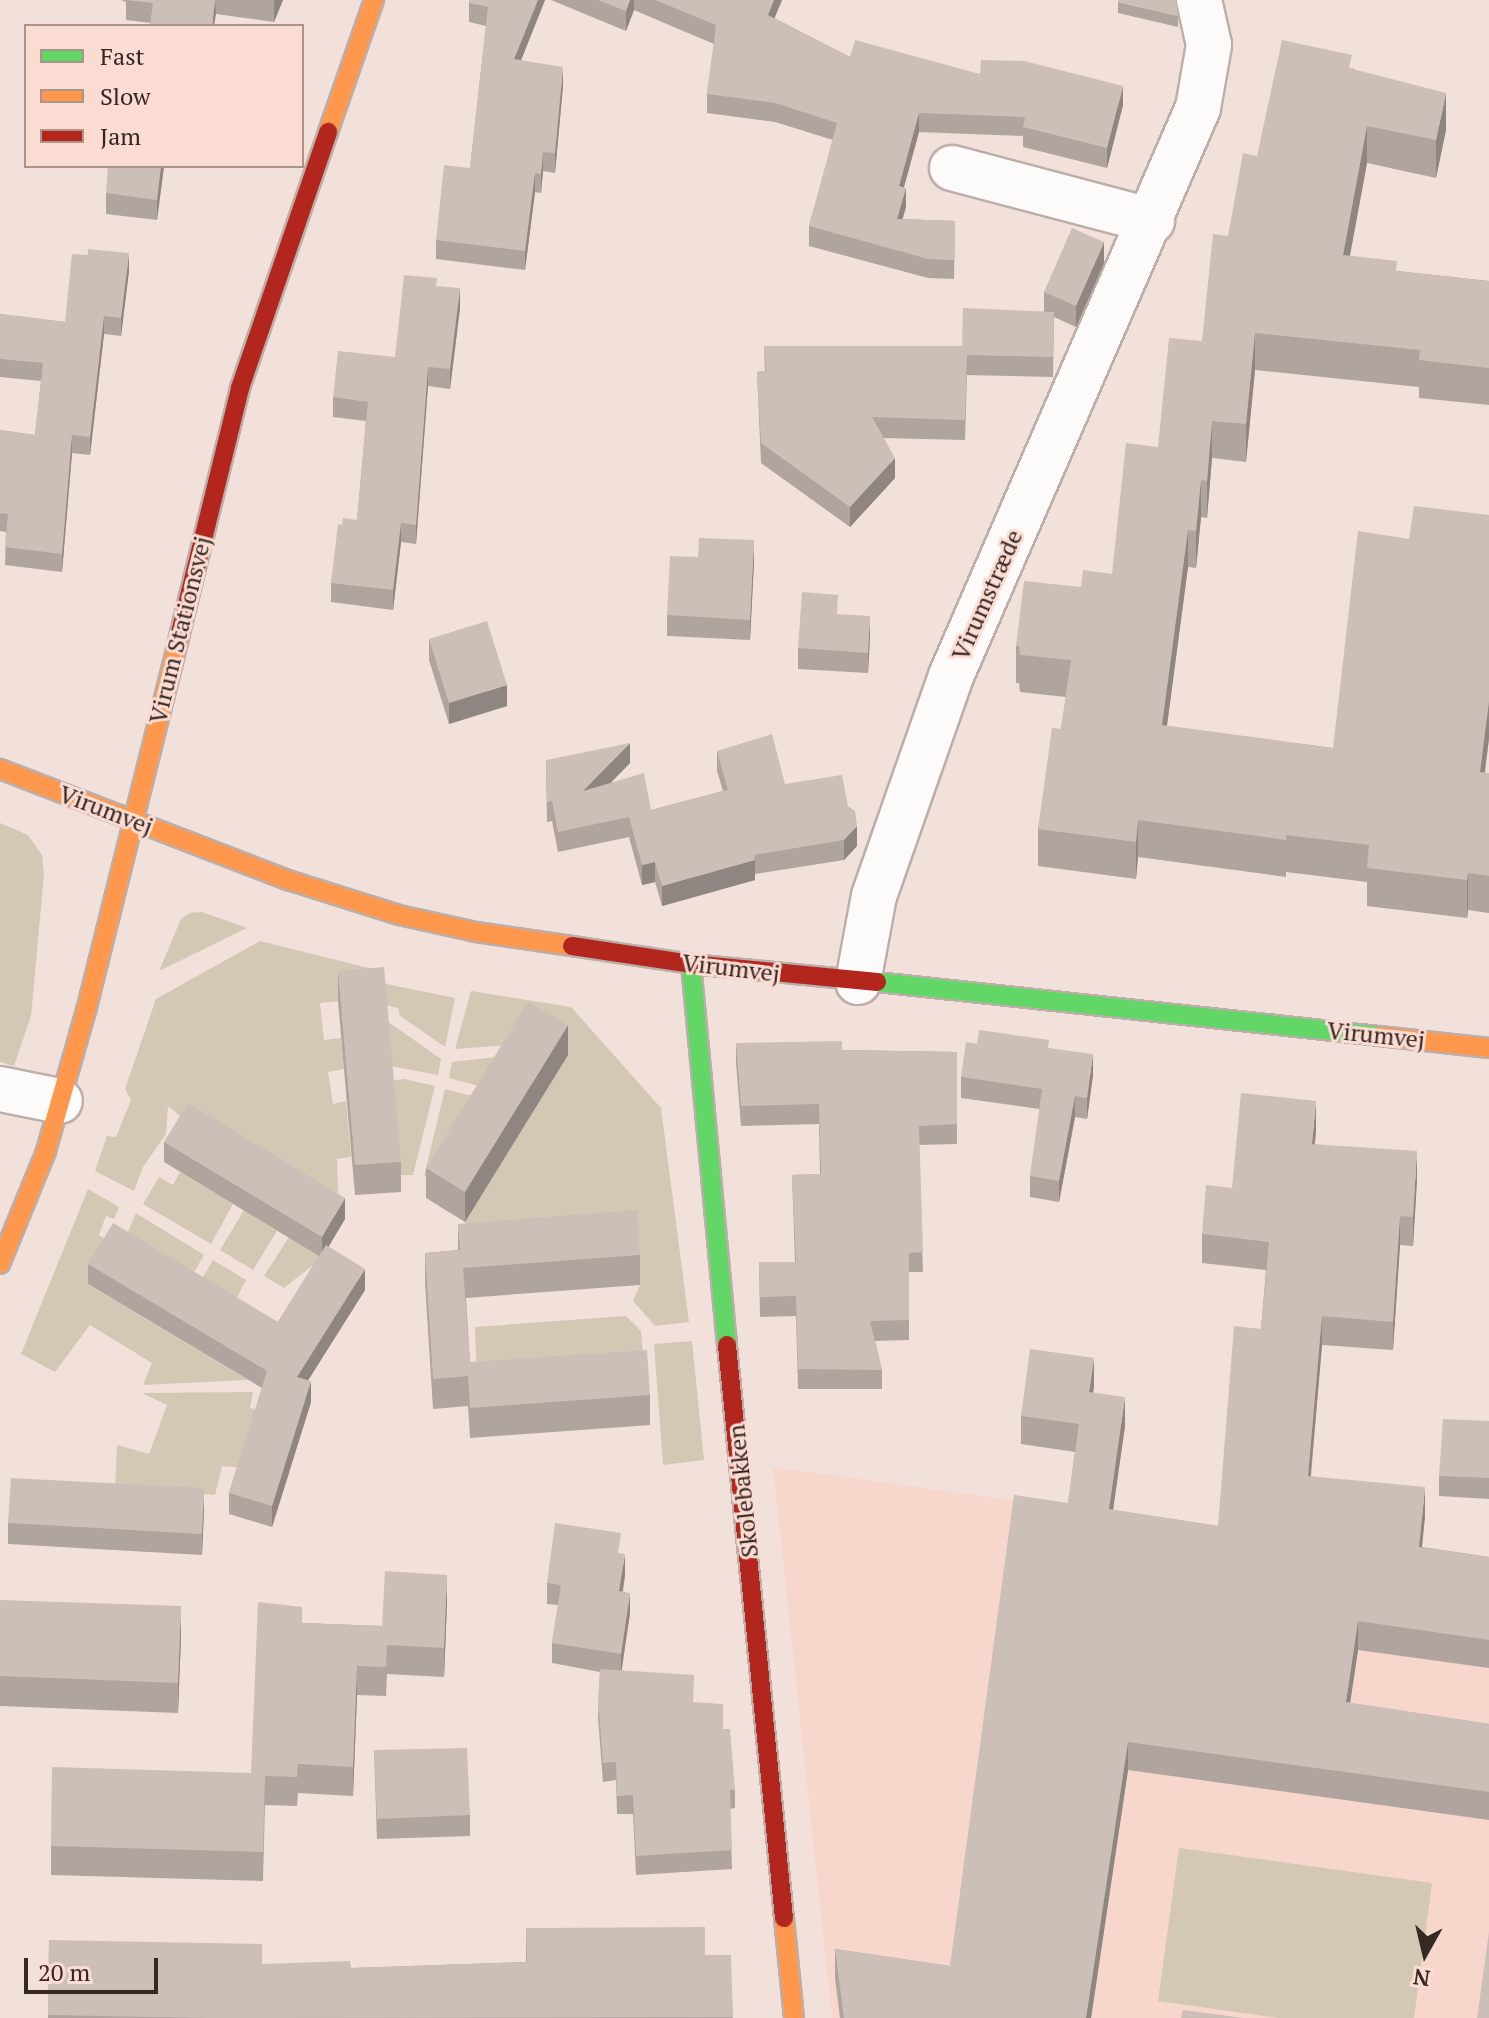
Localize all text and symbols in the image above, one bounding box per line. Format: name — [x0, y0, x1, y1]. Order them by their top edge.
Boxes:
legend — [24, 24, 304, 168]
text: Fast — [100, 40, 144, 72]
text: Slow — [100, 80, 151, 112]
text: Jam — [100, 120, 141, 152]
street label: Virumstræde — [945, 525, 1029, 665]
street label: Virum Stationsvej — [143, 533, 217, 727]
street label: Virumvej — [55, 779, 157, 841]
street label: Virumvej — [681, 948, 781, 988]
street label: Virumvej — [1326, 1016, 1426, 1054]
street label: Skolebakken — [722, 1423, 764, 1559]
north arrow — [1385, 1914, 1465, 1994]
scale bar — [28, 1942, 162, 1992]
text: 20 m — [38, 1956, 90, 1988]
text: N — [1411, 1963, 1432, 1994]

